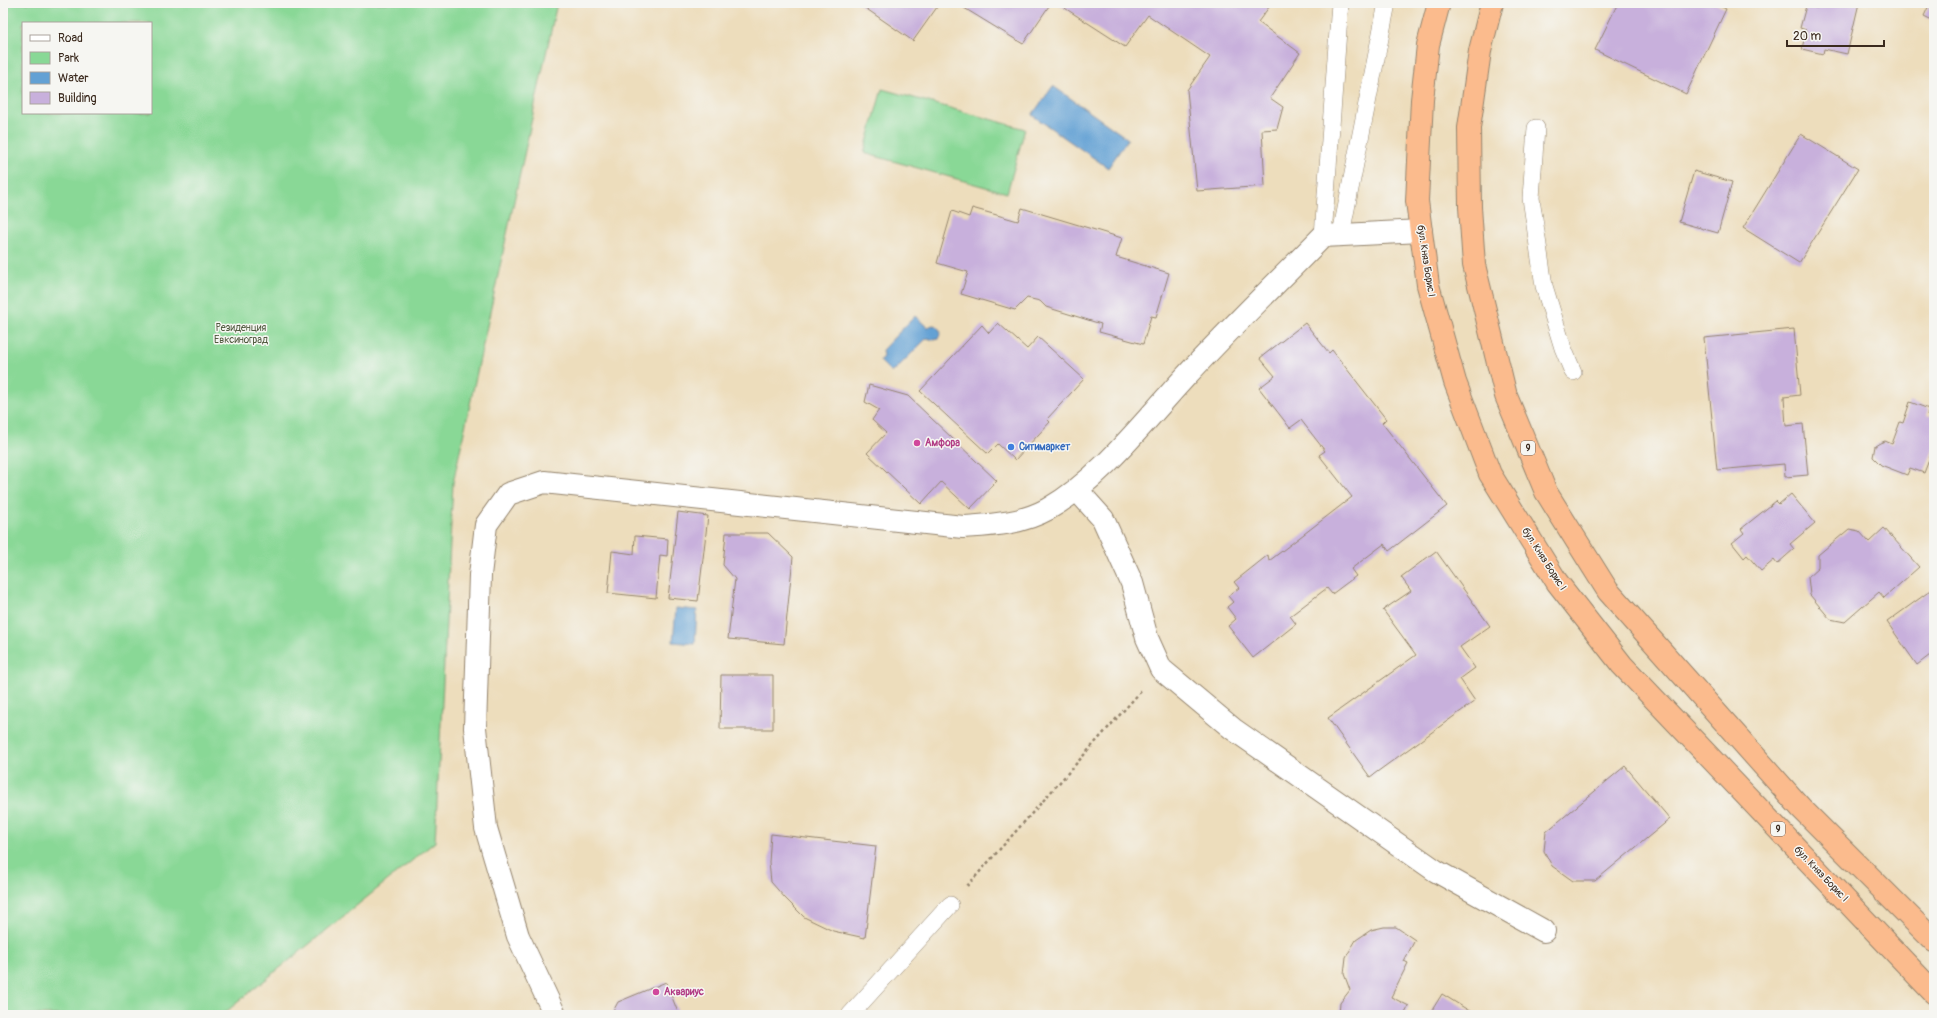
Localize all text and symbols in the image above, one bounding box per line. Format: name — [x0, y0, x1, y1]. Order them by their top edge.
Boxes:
legend — [22, 22, 152, 114]
scale bar — [1787, 22, 1884, 48]
text: 20 m — [1793, 29, 1822, 44]
text: Road — [58, 31, 83, 46]
text: Park — [58, 51, 79, 66]
text: Water — [58, 71, 89, 86]
text: Building — [58, 91, 97, 106]
street label: бул. Княз Борис I — [1414, 224, 1438, 298]
park label: Резиденция Евксиноград — [214, 322, 268, 346]
place label: Амфора — [925, 437, 960, 449]
marker: Амфора — [912, 438, 922, 448]
place label: Ситимаркет — [1019, 441, 1071, 453]
road number: 9 — [1521, 441, 1535, 455]
marker: Ситимаркет — [1006, 442, 1016, 452]
street label: бул. Княз Борис I — [1519, 525, 1569, 593]
road number: 9 — [1771, 822, 1785, 836]
street label: бул. Княз Борис I — [1791, 844, 1851, 904]
place label: Аквариус — [664, 986, 704, 998]
marker: Аквариус — [651, 987, 661, 997]

